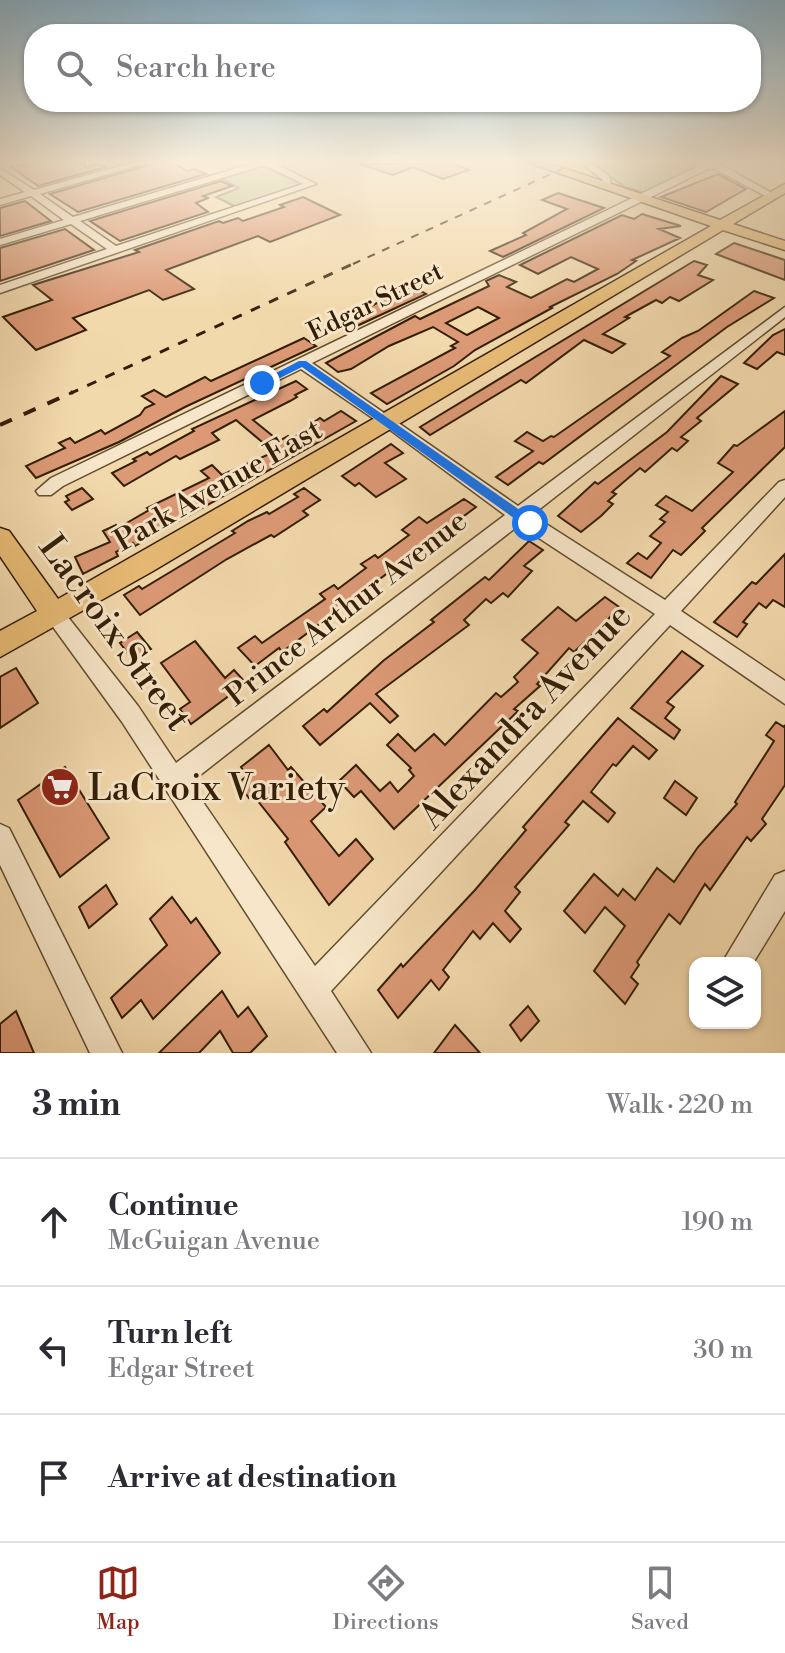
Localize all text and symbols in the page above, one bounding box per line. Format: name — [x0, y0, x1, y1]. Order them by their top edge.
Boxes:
search box — [24, 24, 761, 112]
icon: search — [52, 46, 96, 90]
text: Search here — [116, 49, 276, 87]
street label: Edgar Street — [303, 255, 448, 348]
route end — [244, 365, 280, 401]
street label: Park Avenue East — [108, 411, 329, 561]
street label: Prince Arthur Avenue — [218, 502, 475, 715]
route start — [512, 505, 548, 541]
street label: Lacroix Street — [28, 527, 200, 740]
street label: Alexandra Avenue — [409, 595, 642, 840]
supermarket icon: LaCroix Variety — [39, 766, 81, 808]
place label: LaCroix Variety — [88, 767, 346, 812]
map controls — [689, 957, 761, 1029]
button: layers — [689, 957, 761, 1029]
text: 3 min — [32, 1084, 121, 1126]
text: Walk · 220 m — [607, 1089, 753, 1121]
text: Continue — [108, 1187, 239, 1225]
icon: ahead — [32, 1200, 76, 1244]
text: 190 m — [682, 1206, 753, 1238]
text: McGuigan Avenue — [108, 1225, 320, 1257]
text: Turn left — [108, 1315, 232, 1353]
icon: left — [32, 1328, 76, 1372]
text: 30 m — [693, 1334, 753, 1366]
text: Edgar Street — [108, 1353, 255, 1385]
icon: arrive — [32, 1456, 76, 1500]
text: Arrive at destination — [108, 1459, 397, 1497]
tab: Map — [96, 1561, 140, 1636]
tab: Directions — [333, 1561, 439, 1636]
tab: Saved — [631, 1561, 689, 1636]

